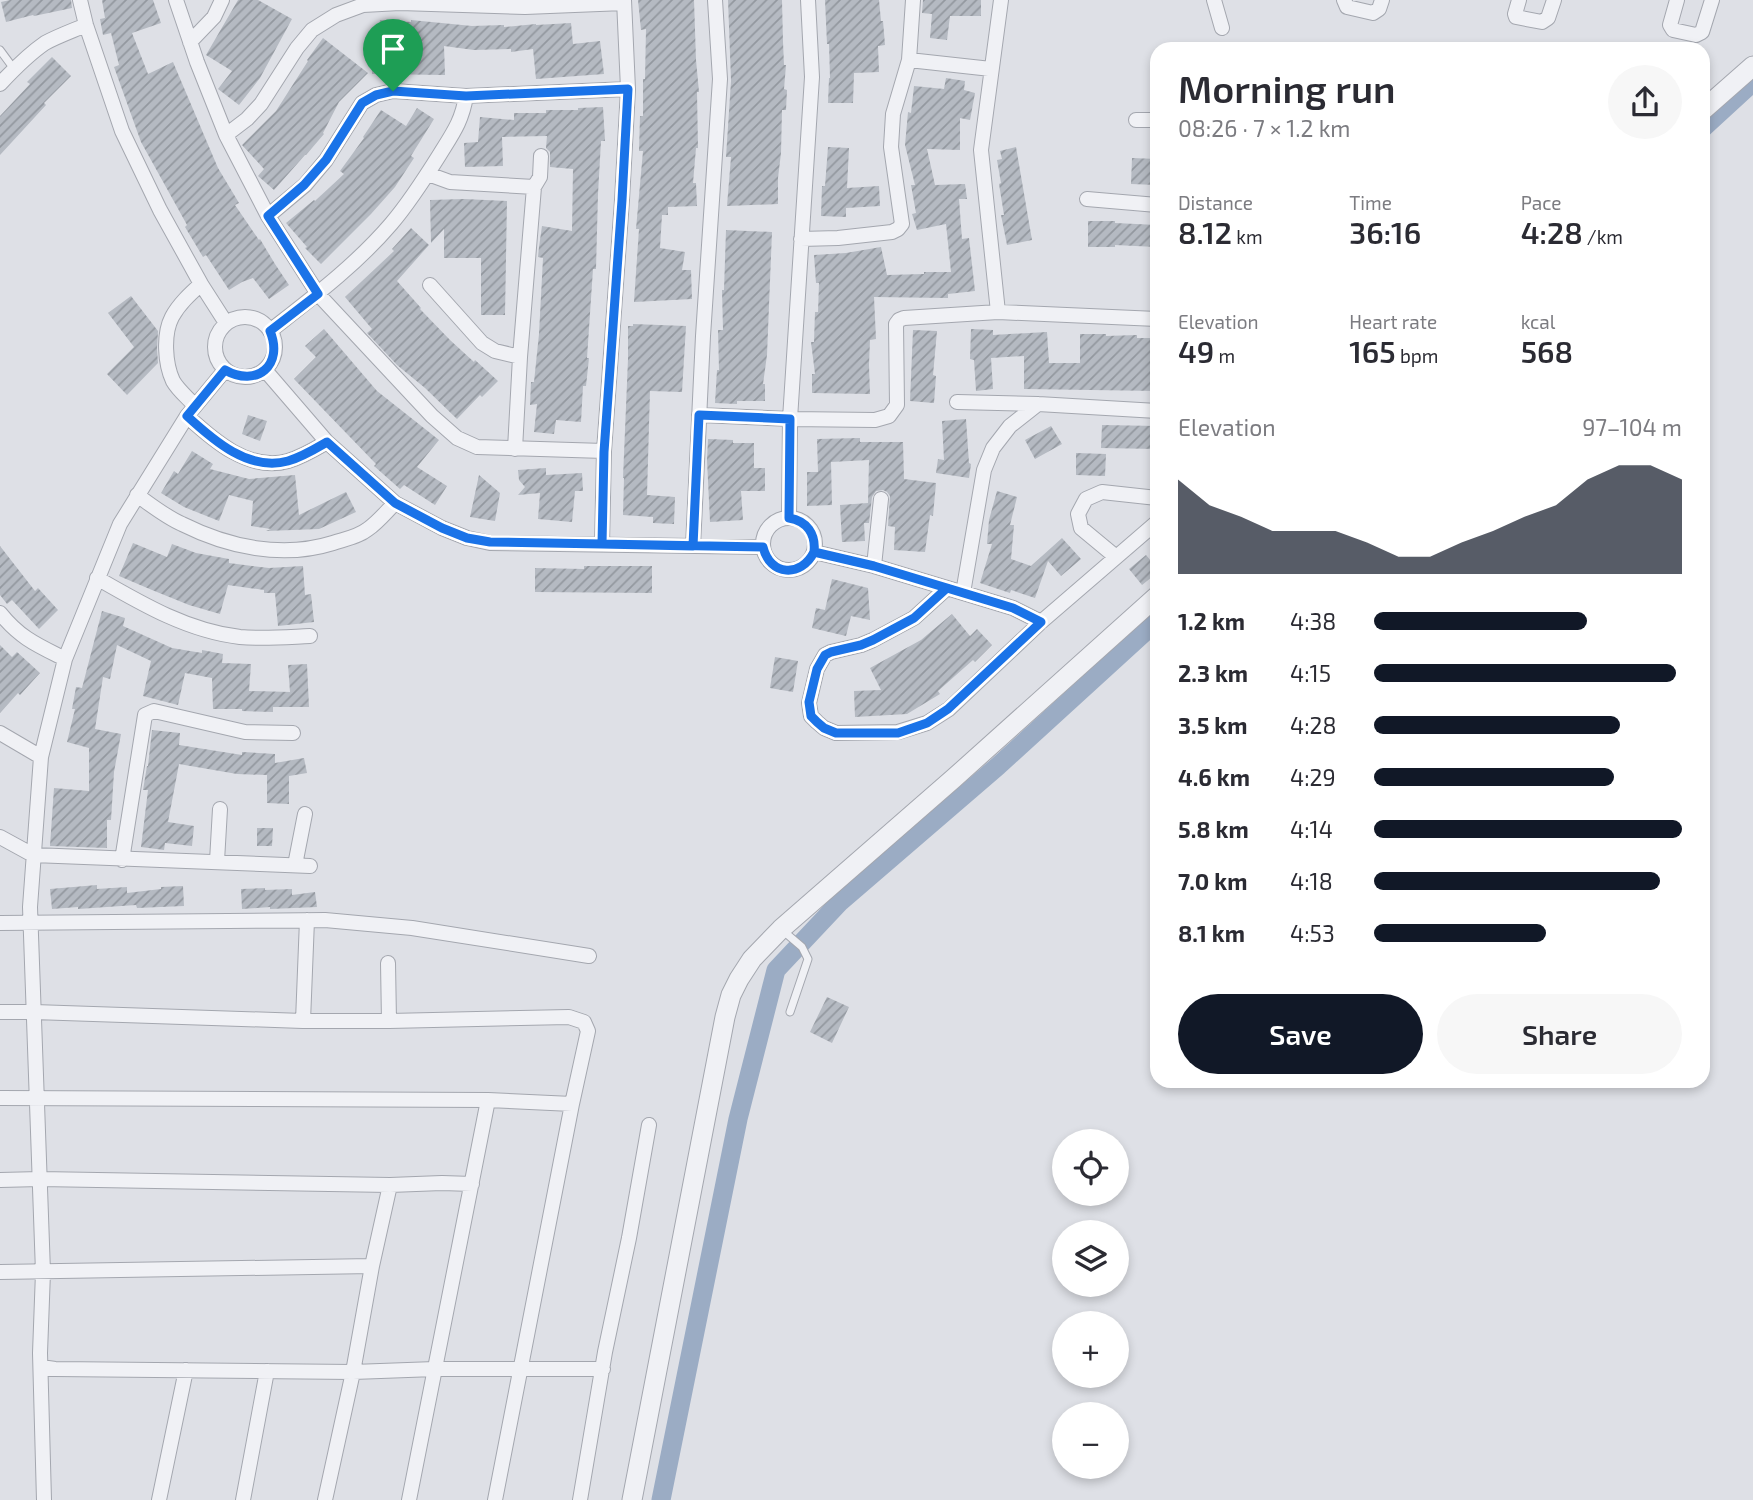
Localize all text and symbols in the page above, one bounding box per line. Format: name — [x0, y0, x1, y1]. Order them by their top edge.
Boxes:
pin — [363, 19, 423, 91]
icon: arrive — [374, 30, 412, 68]
text: Morning run — [1178, 65, 1396, 111]
button: share — [1608, 65, 1682, 139]
text: 08:26 · 7 × 1.2 km — [1178, 114, 1351, 142]
text: Distance — [1178, 191, 1253, 214]
text: Time — [1349, 191, 1392, 214]
text: Pace — [1521, 191, 1562, 214]
text: 8.12 — [1178, 214, 1232, 250]
text: 36:16 — [1349, 214, 1421, 250]
text: 4:28 — [1521, 214, 1583, 250]
text: km — [1232, 225, 1263, 248]
text: /km — [1583, 225, 1623, 248]
text: Elevation — [1178, 310, 1259, 333]
text: Heart rate — [1349, 310, 1437, 333]
text: kcal — [1521, 310, 1555, 333]
text: 49 — [1178, 333, 1214, 369]
text: 165 — [1349, 333, 1396, 369]
text: 568 — [1521, 333, 1573, 369]
text: m — [1214, 344, 1235, 367]
text: bpm — [1396, 344, 1438, 367]
text: Elevation — [1178, 413, 1276, 441]
text: 97–104 m — [1582, 413, 1682, 441]
text: 1.2 km — [1178, 607, 1245, 635]
text: 4:38 — [1290, 607, 1336, 635]
text: 2.3 km — [1178, 659, 1248, 687]
text: 4:15 — [1290, 659, 1331, 687]
text: 3.5 km — [1178, 711, 1247, 739]
text: 4:28 — [1290, 711, 1336, 739]
text: 4.6 km — [1178, 763, 1250, 791]
text: 4:29 — [1290, 763, 1336, 791]
text: 5.8 km — [1178, 815, 1249, 843]
text: 4:14 — [1290, 815, 1333, 843]
text: 7.0 km — [1178, 867, 1247, 895]
text: 4:18 — [1290, 867, 1333, 895]
text: 8.1 km — [1178, 919, 1245, 947]
text: 4:53 — [1290, 919, 1335, 947]
button: Save — [1178, 994, 1423, 1074]
button: Share — [1437, 994, 1682, 1074]
map controls — [1052, 1129, 1129, 1479]
button: locate — [1052, 1129, 1129, 1206]
button: layers — [1052, 1220, 1129, 1297]
button: + — [1052, 1311, 1129, 1388]
button: − — [1052, 1402, 1129, 1479]

